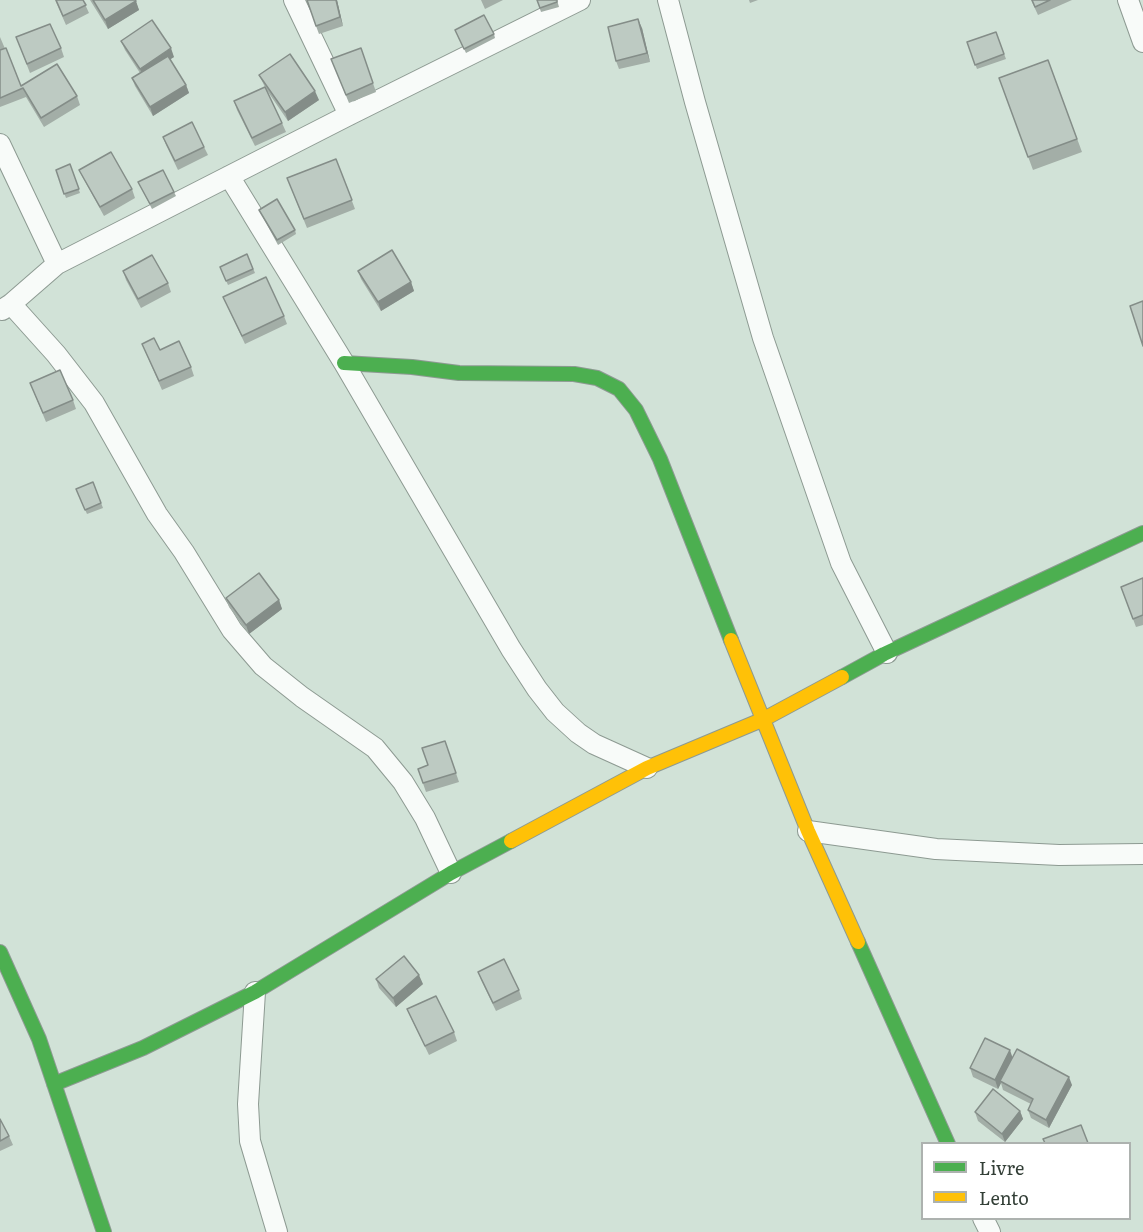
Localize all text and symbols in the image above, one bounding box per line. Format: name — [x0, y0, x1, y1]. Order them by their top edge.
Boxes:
legend — [921, 1142, 1131, 1220]
text: Livre — [979, 1154, 1024, 1181]
text: Lento — [979, 1184, 1029, 1211]

